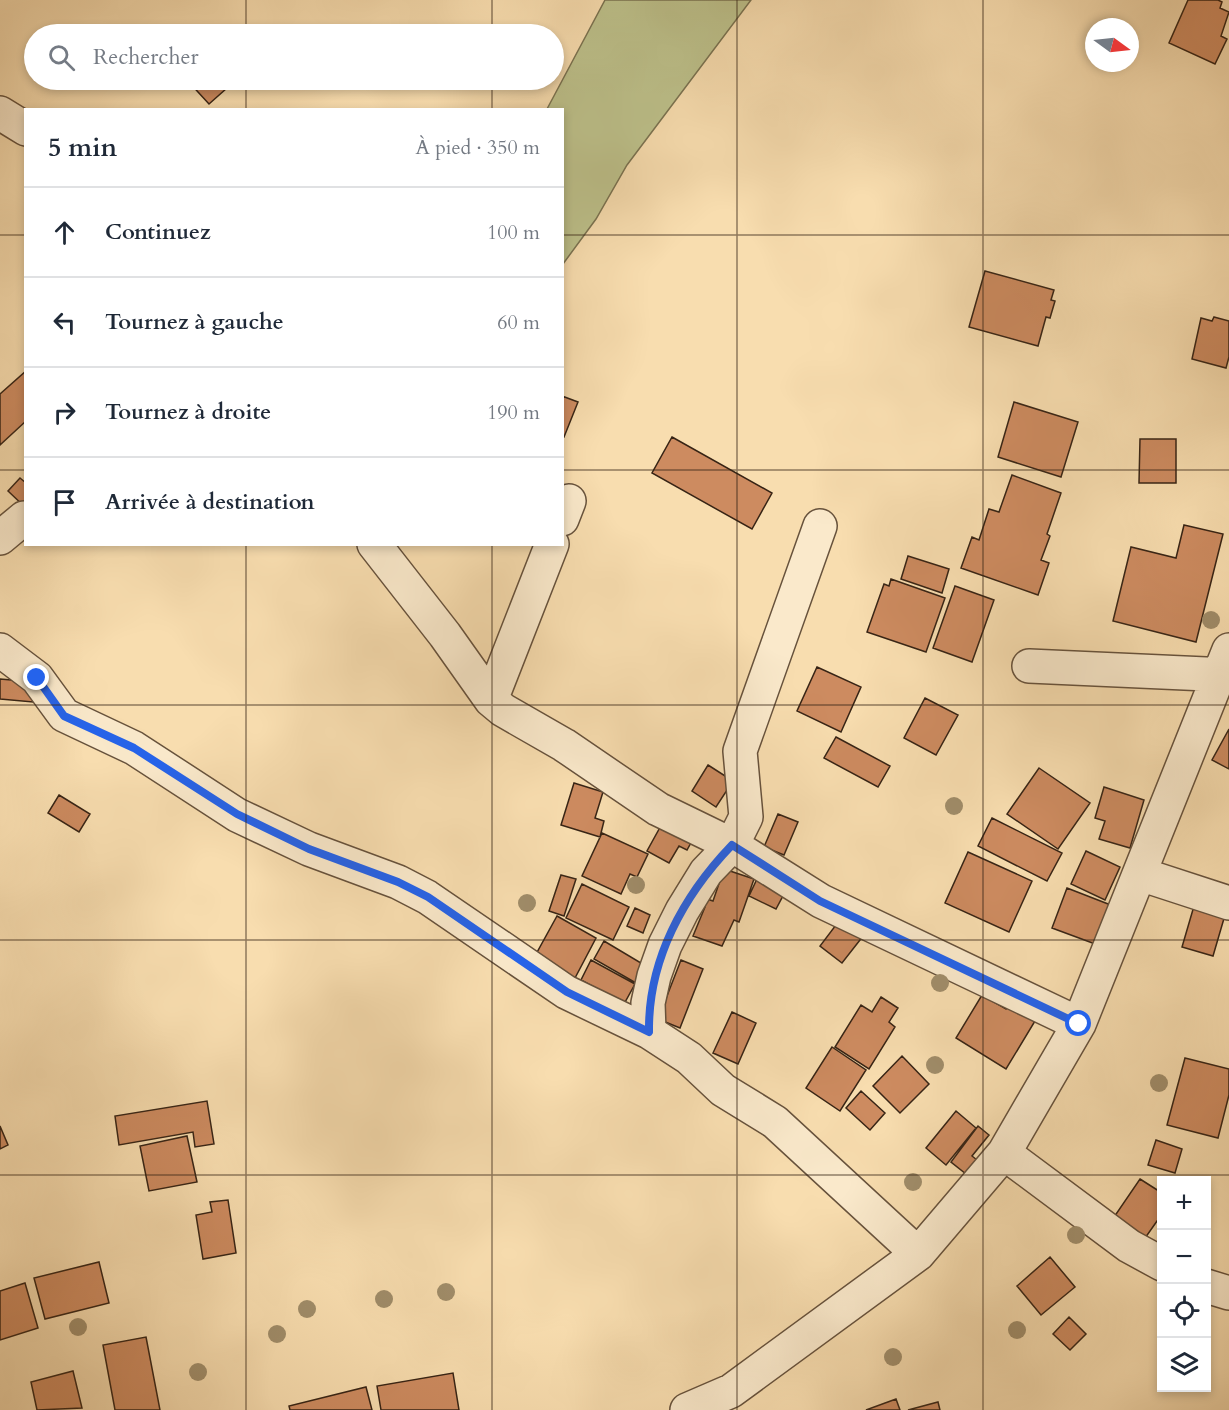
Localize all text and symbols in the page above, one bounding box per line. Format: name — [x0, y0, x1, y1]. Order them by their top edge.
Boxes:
north arrow — [1085, 18, 1139, 72]
search box — [24, 24, 564, 90]
icon: search — [45, 41, 78, 74]
text: Rechercher — [93, 42, 198, 72]
text: 5 min — [48, 130, 117, 165]
text: À pied · 350 m — [416, 134, 540, 161]
icon: ahead — [48, 216, 81, 249]
text: Continuez — [105, 217, 211, 247]
text: 100 m — [487, 219, 540, 246]
icon: left — [48, 306, 81, 339]
text: Tournez à gauche — [105, 307, 284, 337]
text: 60 m — [497, 309, 540, 336]
icon: right — [48, 396, 81, 429]
text: Tournez à droite — [105, 397, 271, 427]
text: 190 m — [487, 399, 540, 426]
icon: arrive — [48, 486, 81, 519]
text: Arrivée à destination — [105, 487, 315, 517]
route end — [23, 664, 49, 690]
route start — [1065, 1010, 1091, 1036]
map controls — [1157, 1176, 1211, 1392]
button: + — [1157, 1176, 1211, 1230]
button: − — [1157, 1230, 1211, 1284]
button: locate — [1157, 1284, 1211, 1338]
button: layers — [1157, 1338, 1211, 1392]

